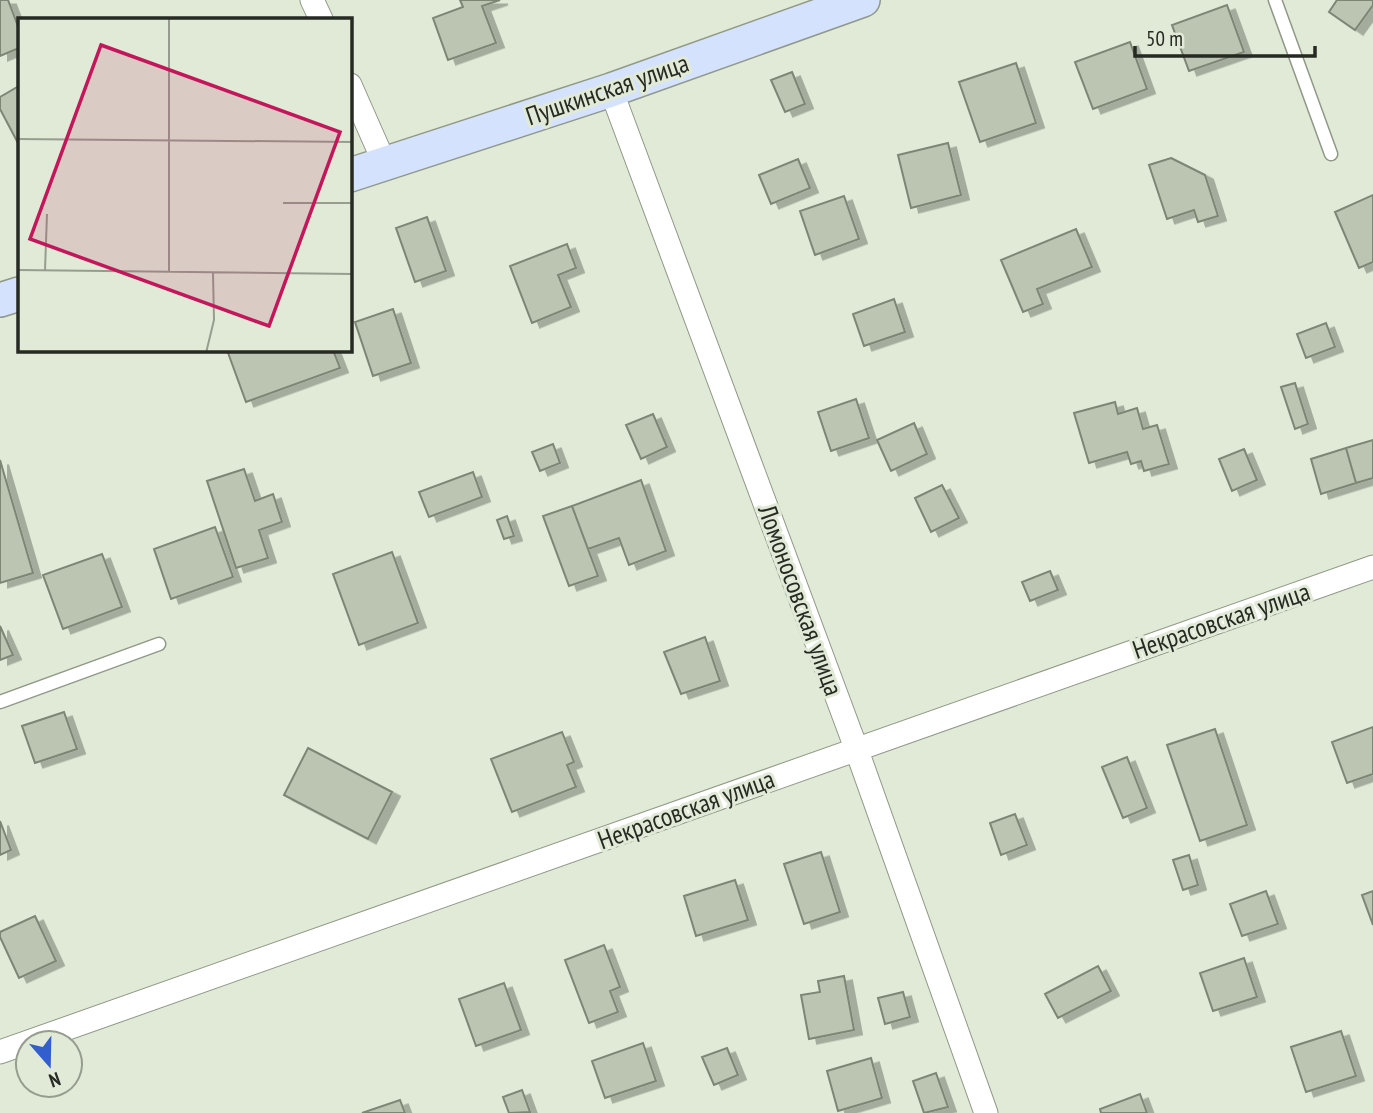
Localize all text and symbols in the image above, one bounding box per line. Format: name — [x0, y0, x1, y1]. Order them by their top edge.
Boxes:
scale bar — [1135, 14, 1315, 58]
inset map — [18, 18, 352, 352]
text: 50 m — [1146, 25, 1183, 52]
street label: Пушкинская улица — [521, 46, 693, 132]
street label: Ломоносовская улица — [751, 499, 851, 700]
street label: Некрасовская улица — [1128, 574, 1314, 666]
street label: Некрасовская улица — [593, 762, 779, 856]
north arrow — [14, 1029, 84, 1099]
text: N — [46, 1067, 64, 1093]

